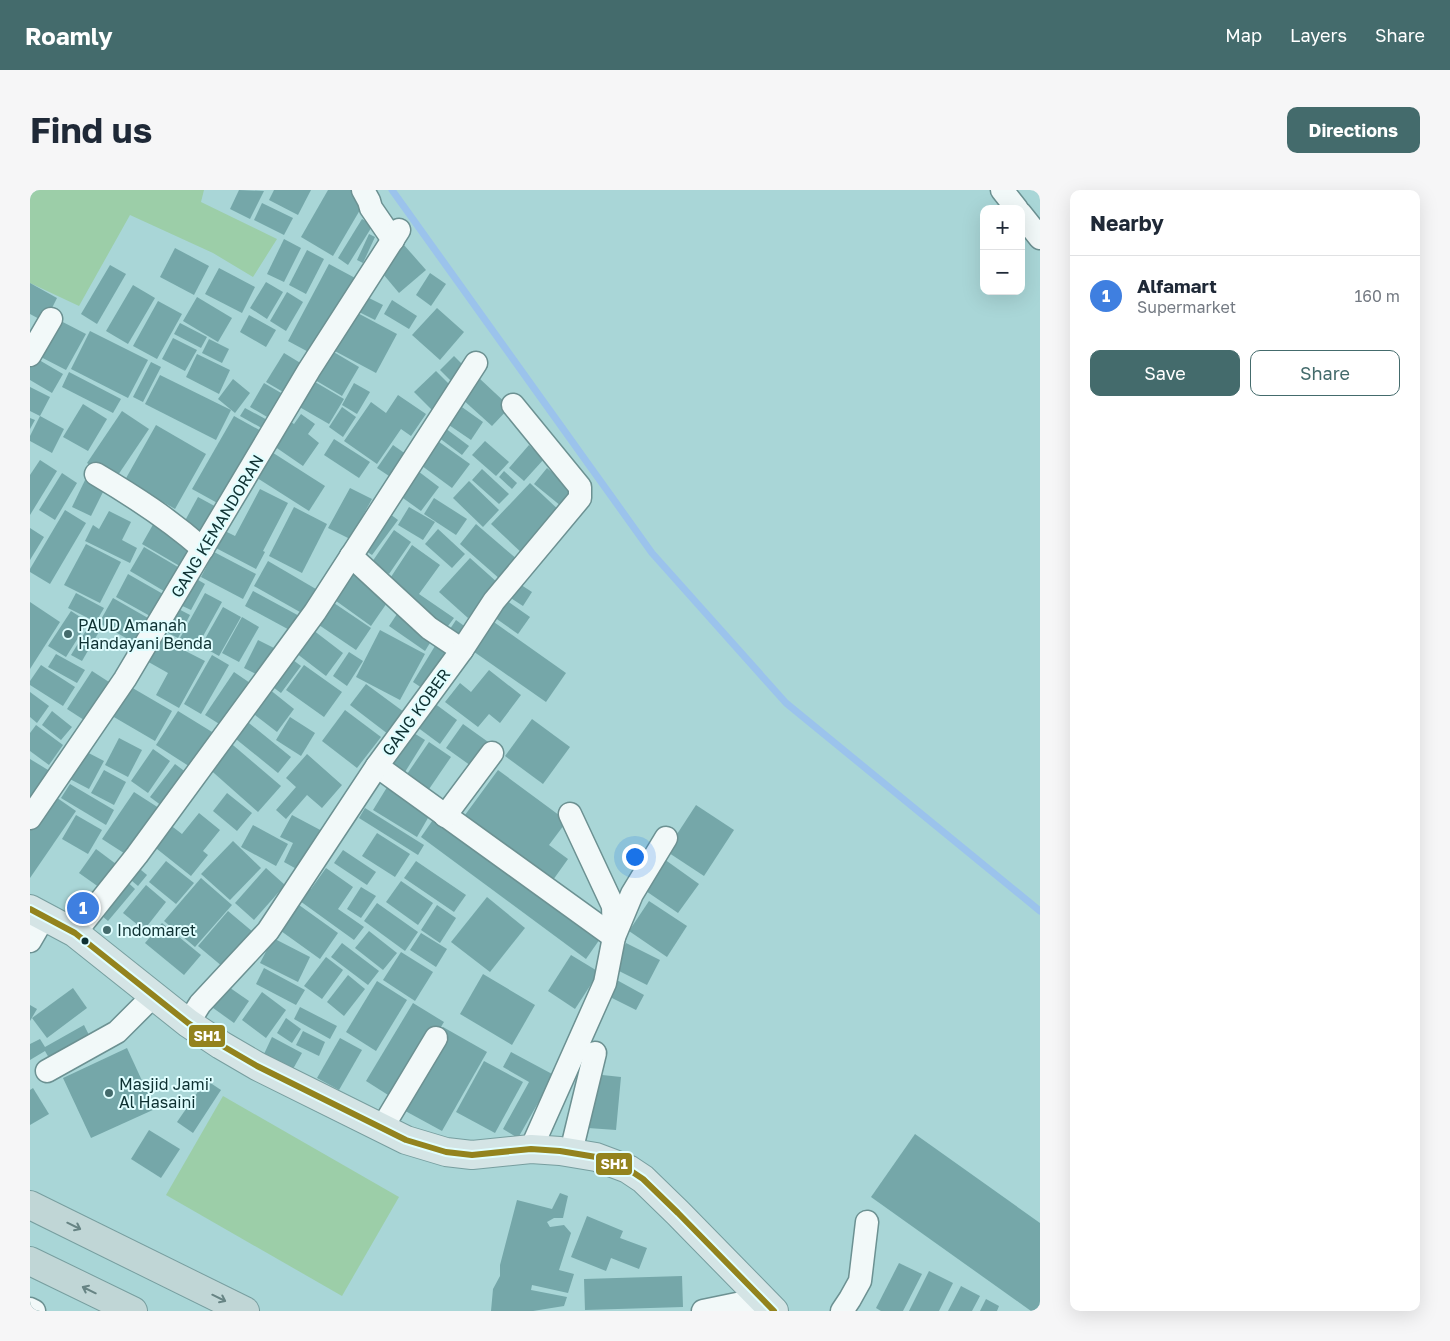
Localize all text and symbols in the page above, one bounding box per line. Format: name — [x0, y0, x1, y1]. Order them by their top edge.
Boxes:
text: Roamly — [25, 21, 113, 50]
text: Map — [1225, 24, 1262, 46]
text: Layers — [1290, 24, 1347, 46]
text: Share — [1375, 24, 1425, 46]
button: Directions — [1287, 107, 1420, 153]
text: Find us — [30, 109, 152, 151]
map controls — [980, 205, 1025, 295]
button: + — [980, 205, 1025, 250]
text: Nearby — [1090, 210, 1164, 236]
button: − — [980, 250, 1025, 295]
text: Alfamart — [1137, 274, 1217, 297]
text: 1 — [1102, 286, 1110, 306]
text: 160 m — [1354, 286, 1400, 306]
text: Supermarket — [1137, 297, 1236, 317]
button: Save — [1090, 350, 1240, 396]
button: Share — [1250, 350, 1400, 396]
street label: GANG KEMANDORAN — [166, 451, 268, 601]
place label: PAUD Amanah Handayani Benda — [78, 615, 212, 653]
marker: PAUD Amanah Handayani Benda — [62, 628, 74, 640]
street label: GANG KOBER — [378, 664, 454, 760]
your location — [622, 844, 648, 870]
pin: 1 — [67, 889, 99, 927]
place label: Indomaret — [117, 920, 196, 940]
marker: Indomaret — [101, 924, 113, 936]
unlabelled marker — [80, 936, 90, 946]
line badge: SH1 — [188, 1024, 226, 1048]
text: SH1 — [193, 1027, 221, 1044]
place label: Masjid Jami' Al Hasaini — [119, 1074, 213, 1112]
marker: Masjid Jami' Al Hasaini — [103, 1087, 115, 1099]
line badge: SH1 — [595, 1152, 633, 1176]
text: SH1 — [600, 1155, 628, 1172]
one-way arrow — [66, 1222, 81, 1231]
one-way arrow — [82, 1285, 97, 1294]
one-way arrow — [212, 1293, 227, 1303]

